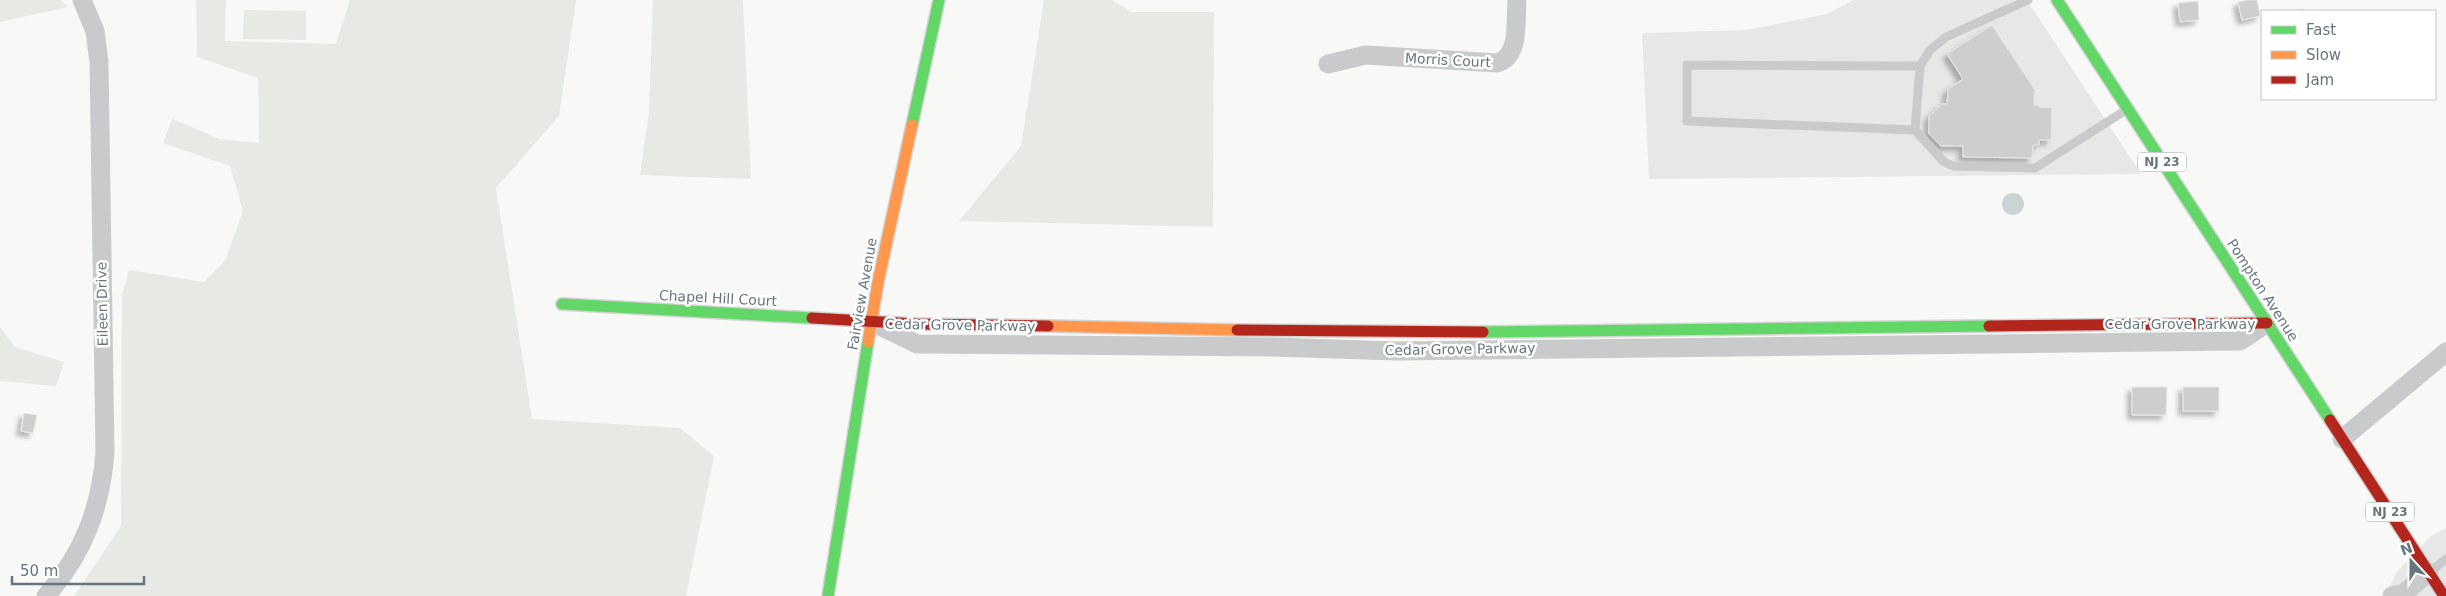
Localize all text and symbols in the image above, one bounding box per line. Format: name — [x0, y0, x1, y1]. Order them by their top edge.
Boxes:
legend — [2261, 10, 2436, 100]
text: Fast — [2306, 21, 2336, 39]
text: Slow — [2306, 46, 2341, 64]
street label: Morris Court — [1405, 50, 1492, 70]
text: Jam — [2305, 71, 2334, 89]
road number: NJ 23 — [2138, 152, 2186, 172]
street label: Pompton Avenue — [2224, 236, 2302, 344]
street label: Fairview Avenue — [844, 237, 880, 351]
street label: Eileen Drive — [93, 262, 111, 346]
street label: Chapel Hill Court — [659, 287, 778, 309]
street label: Cedar Grove Parkway — [884, 316, 1036, 334]
street label: Cedar Grove Parkway — [2105, 316, 2255, 332]
street label: Cedar Grove Parkway — [1384, 340, 1536, 358]
road number: NJ 23 — [2366, 502, 2414, 522]
north arrow — [2386, 536, 2436, 586]
text: N — [2398, 539, 2415, 558]
scale bar — [12, 554, 145, 586]
text: 50 m — [20, 562, 58, 580]

